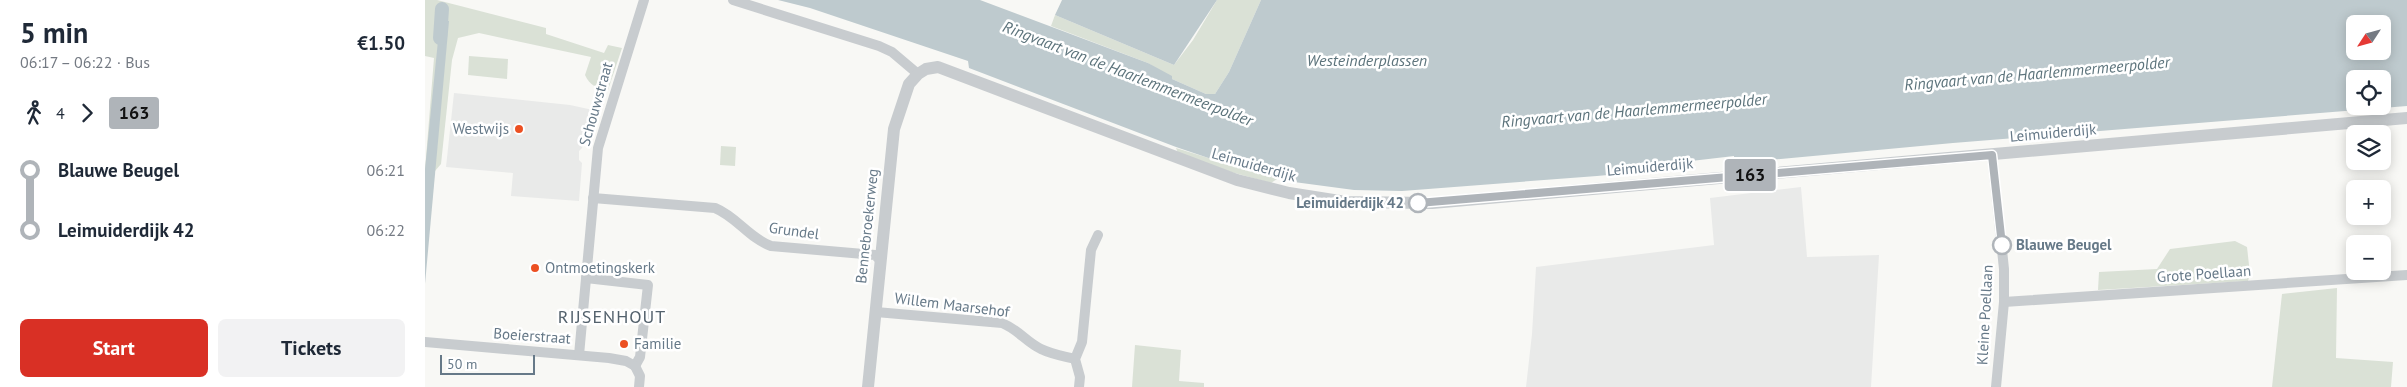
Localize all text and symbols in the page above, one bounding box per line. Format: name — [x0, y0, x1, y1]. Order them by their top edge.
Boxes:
text: 5 min — [20, 14, 88, 51]
north arrow — [2346, 15, 2391, 60]
map controls — [2346, 15, 2391, 280]
water label: Ringvaart van de Haarlemmermeerpolder — [1000, 16, 1258, 131]
text: €1.50 — [357, 31, 405, 55]
water label: Westeinderplassen — [1307, 50, 1427, 70]
water label: Ringvaart van de Haarlemmermeerpolder — [1903, 51, 2172, 95]
text: 06:17 – 06:22 · Bus — [20, 52, 150, 72]
street label: Schouwstraat — [574, 60, 617, 148]
button: locate — [2346, 70, 2391, 115]
water label: Ringvaart van de Haarlemmermeerpolder — [1500, 88, 1769, 132]
icon: walk — [20, 99, 48, 127]
icon: forward — [73, 99, 101, 127]
text: 163 — [119, 101, 149, 124]
text: 4 — [56, 103, 65, 123]
place label: Westwijs — [453, 119, 509, 138]
street label: Leimuiderdijk — [2009, 119, 2098, 146]
marker: Westwijs — [513, 123, 525, 135]
button: layers — [2346, 125, 2391, 170]
street label: Leimuiderdijk — [1210, 143, 1299, 186]
street label: Leimuiderdijk — [1606, 153, 1695, 180]
text: Blauwe Beugel — [58, 158, 179, 182]
line badge: 163 — [1721, 159, 1779, 191]
text: 06:21 — [367, 160, 405, 180]
text: 163 — [1735, 163, 1765, 186]
street label: Bennebroekerweg — [851, 168, 882, 284]
button: + — [2346, 180, 2391, 225]
place label: Leimuiderdijk 42 — [1296, 193, 1404, 212]
marker: Leimuiderdijk 42 — [1408, 193, 1428, 213]
text: Leimuiderdijk 42 — [58, 218, 195, 242]
street label: Grundel — [768, 218, 821, 244]
text: 06:22 — [367, 220, 405, 240]
marker: Blauwe Beugel — [1992, 235, 2012, 255]
place label: Blauwe Beugel — [2016, 235, 2112, 254]
button: − — [2346, 235, 2391, 280]
place label: Ontmoetingskerk — [545, 258, 656, 277]
street label: Grote Poellaan — [2156, 261, 2252, 286]
marker: Ontmoetingskerk — [529, 262, 541, 274]
street label: Kleine Poellaan — [1972, 264, 1997, 366]
street label: Willem Maarsehof — [894, 288, 1012, 321]
district label: RIJSENHOUT — [558, 305, 666, 328]
button: Start — [20, 319, 208, 377]
button: Tickets — [218, 319, 405, 377]
street label: Boeierstraat — [493, 323, 571, 348]
place label: Familie — [634, 334, 681, 353]
marker: Familie — [618, 338, 630, 350]
scale bar — [440, 352, 535, 375]
text: 50 m — [447, 355, 477, 373]

